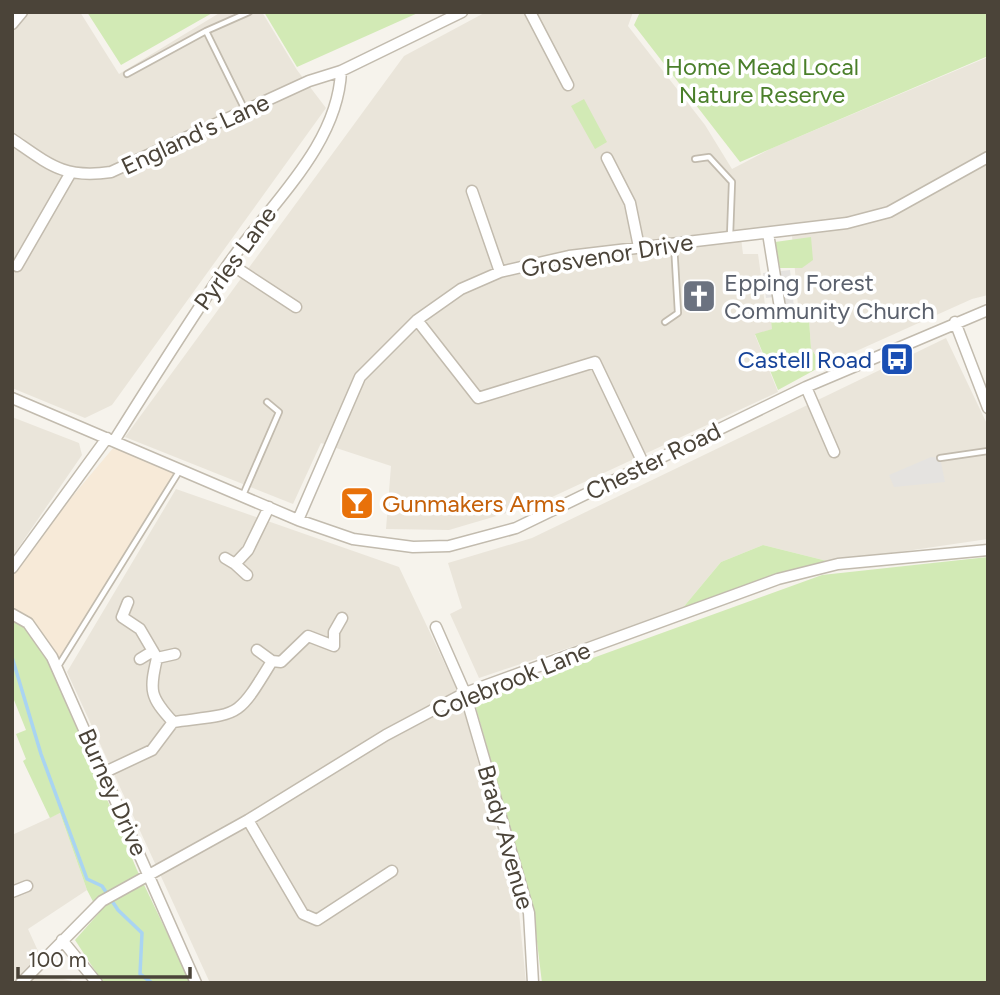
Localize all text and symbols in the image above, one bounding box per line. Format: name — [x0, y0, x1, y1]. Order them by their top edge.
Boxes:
park label: Home Mead Local Nature Reserve — [665, 52, 859, 109]
street label: England's Lane — [116, 87, 274, 181]
street label: Pyrles Lane — [188, 200, 282, 316]
street label: Grosvenor Drive — [519, 227, 695, 283]
place label: Epping Forest Community Church — [724, 268, 935, 325]
church icon: Epping Forest Community Church — [680, 277, 718, 315]
bus stop icon: Castell Road — [878, 340, 916, 378]
place label: Castell Road — [737, 345, 872, 374]
street label: Chester Road — [581, 416, 725, 506]
bar icon: Gunmakers Arms — [338, 484, 376, 522]
place label: Gunmakers Arms — [382, 489, 565, 518]
street label: Colebrook Lane — [427, 635, 595, 725]
street label: Burney Drive — [72, 724, 154, 860]
street label: Brady Avenue — [472, 761, 540, 913]
scale bar — [18, 936, 189, 980]
text: 100 m — [28, 947, 87, 972]

